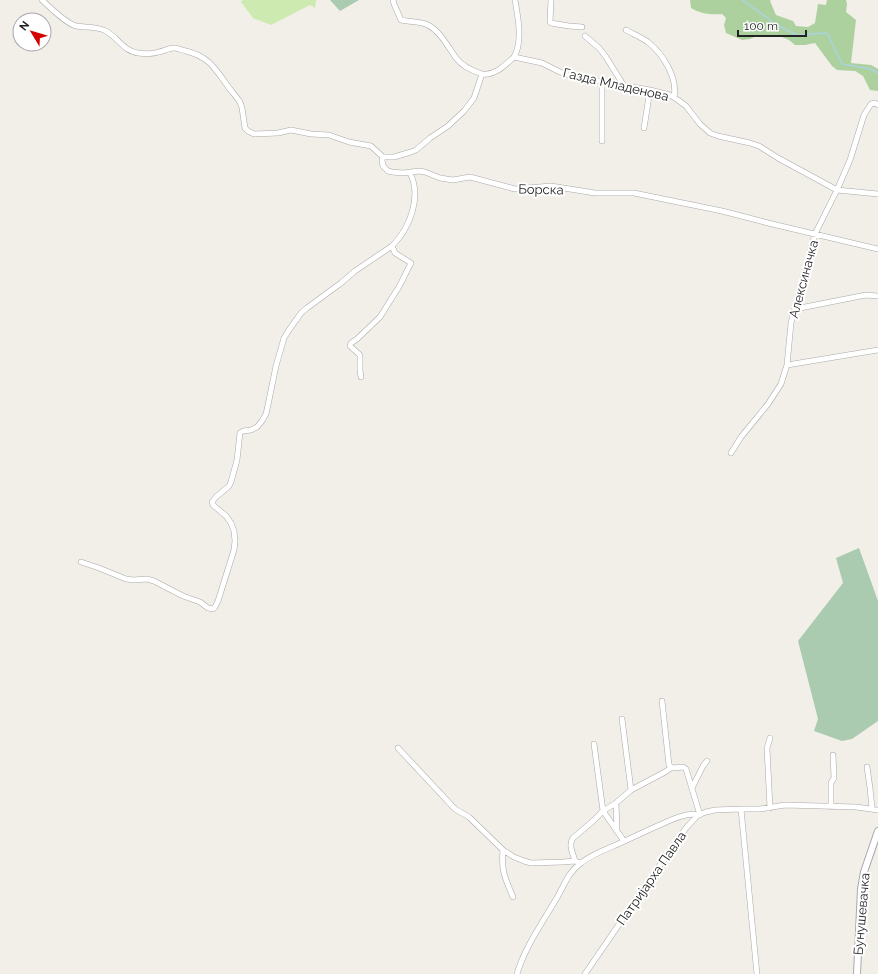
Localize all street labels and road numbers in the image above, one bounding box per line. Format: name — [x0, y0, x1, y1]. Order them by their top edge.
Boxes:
street label: Газда Младенова — [562, 65, 670, 104]
street label: Борска — [518, 182, 564, 197]
street label: Алексиначка — [786, 238, 821, 320]
street label: Патријарха Павла — [613, 829, 689, 928]
street label: Бунушевачка — [850, 872, 873, 956]

